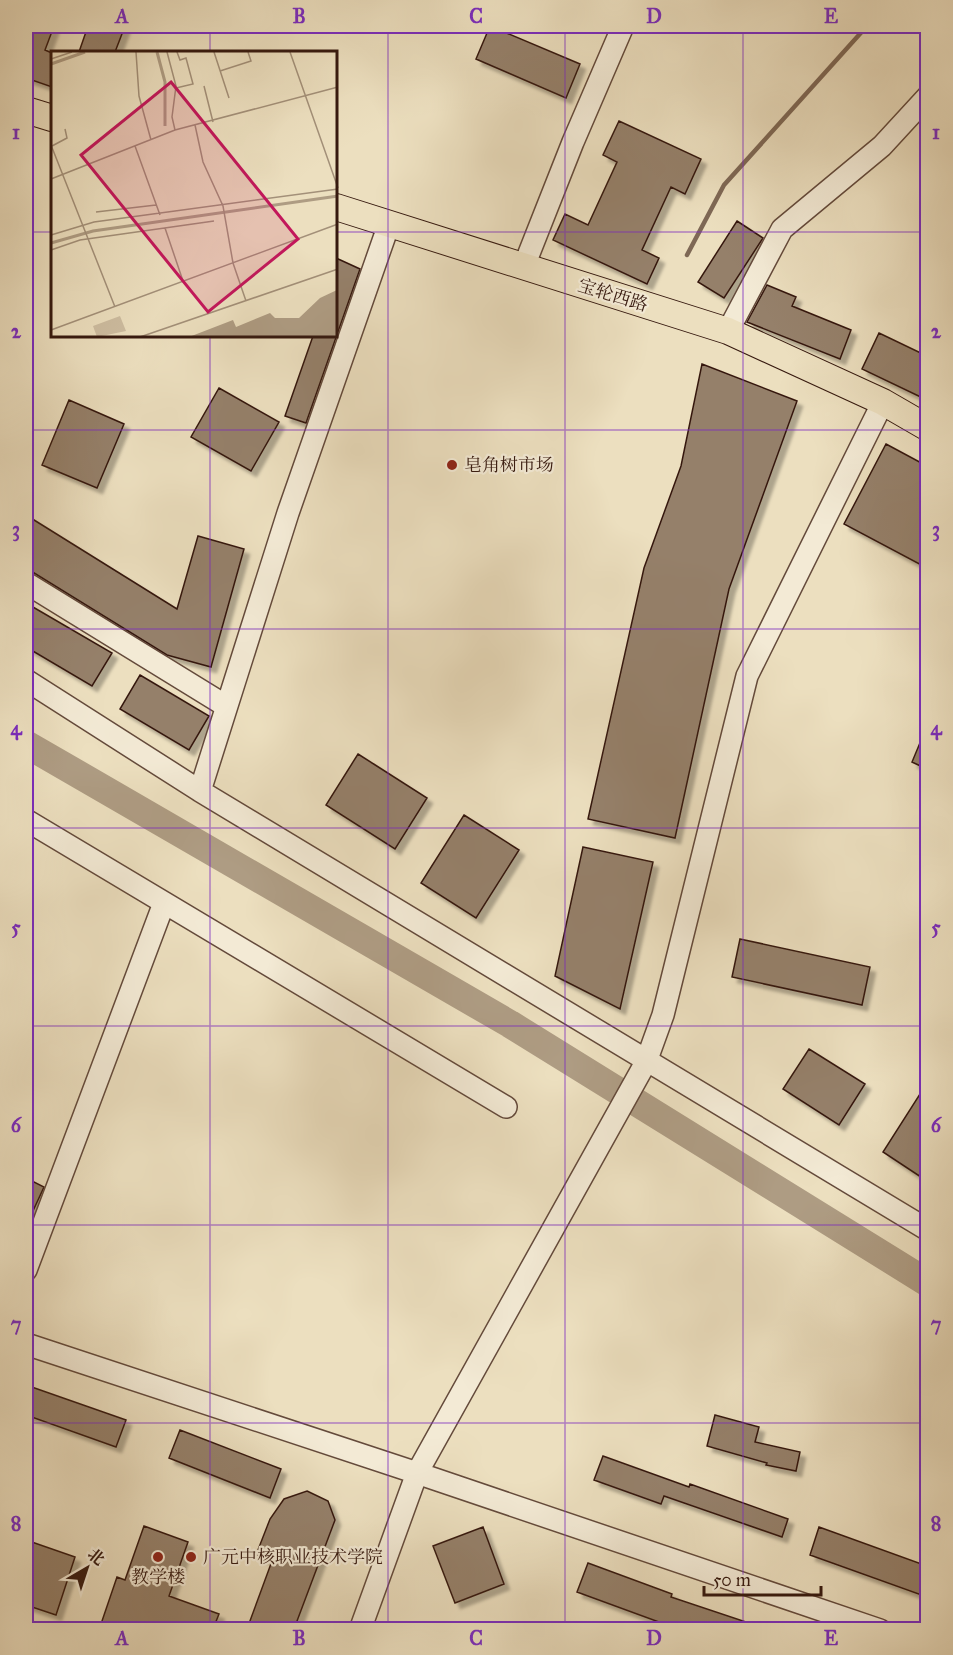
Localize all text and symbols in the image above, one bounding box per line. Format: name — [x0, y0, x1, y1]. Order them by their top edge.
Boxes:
text: A — [113, 4, 129, 28]
text: B — [292, 4, 306, 28]
text: C — [469, 4, 483, 28]
text: D — [646, 4, 662, 28]
text: E — [824, 4, 839, 28]
inset map — [51, 51, 338, 338]
text: 1 — [12, 120, 20, 144]
text: 1 — [932, 120, 940, 144]
street label: 宝轮西路 — [575, 274, 651, 316]
text: 2 — [11, 319, 22, 343]
text: 2 — [931, 319, 942, 343]
place label: 皂角树市场 — [464, 454, 554, 476]
marker: 皂角树市场 — [445, 458, 459, 472]
text: 3 — [12, 517, 20, 542]
text: 3 — [932, 517, 940, 542]
text: 4 — [10, 716, 22, 741]
text: 4 — [930, 716, 942, 741]
text: 5 — [11, 915, 21, 939]
text: 5 — [931, 915, 941, 939]
text: 6 — [11, 1113, 23, 1137]
text: 6 — [931, 1113, 943, 1137]
text: 7 — [11, 1312, 22, 1336]
text: 7 — [931, 1312, 942, 1336]
text: 8 — [11, 1511, 21, 1535]
text: 8 — [931, 1511, 941, 1535]
north arrow — [57, 1538, 117, 1598]
text: 北 — [84, 1544, 108, 1569]
place label: 广元中核职业技术学院 — [203, 1546, 383, 1568]
marker: 教学楼 — [151, 1550, 165, 1564]
marker: 广元中核职业技术学院 — [184, 1550, 198, 1564]
scale bar — [704, 1559, 821, 1597]
place label: 教学楼 — [131, 1566, 185, 1588]
text: 50 m — [713, 1569, 751, 1591]
text: A — [113, 1626, 129, 1650]
text: B — [292, 1626, 306, 1650]
text: C — [469, 1626, 483, 1650]
text: D — [646, 1626, 662, 1650]
text: E — [824, 1626, 839, 1650]

